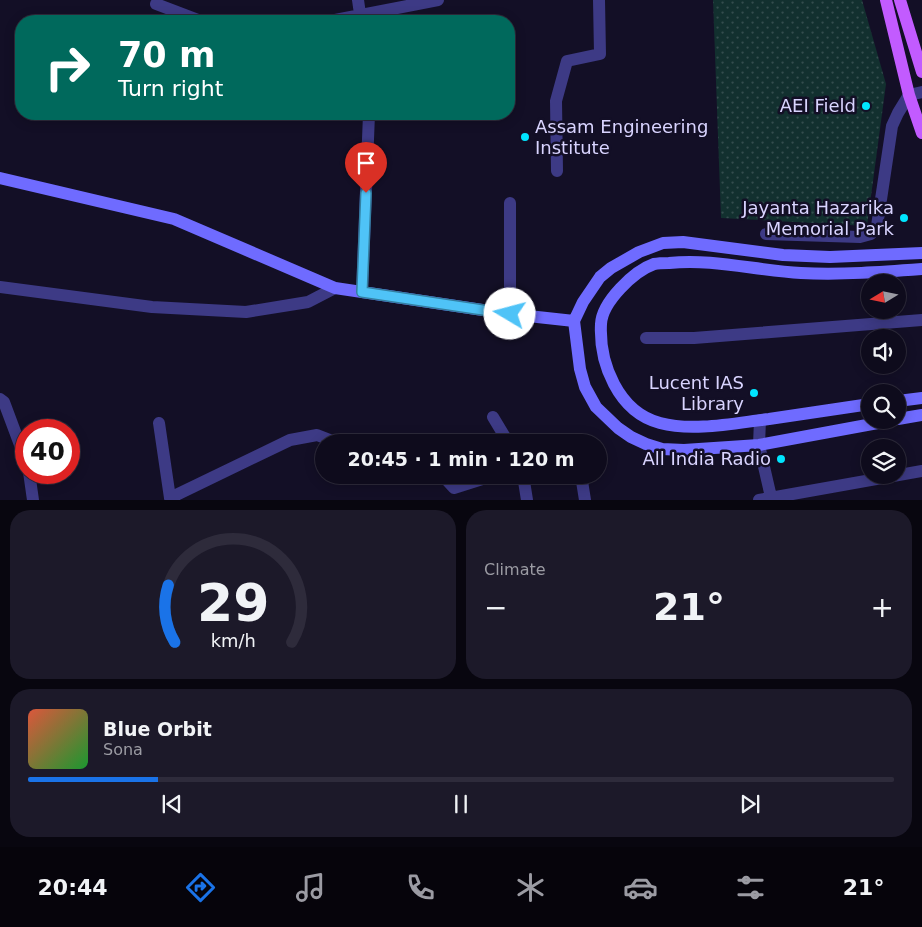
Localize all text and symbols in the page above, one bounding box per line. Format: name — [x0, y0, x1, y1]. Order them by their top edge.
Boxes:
icon: right — [35, 35, 100, 100]
text: 70 m — [118, 35, 215, 75]
text: Turn right — [118, 76, 223, 101]
place label: AEI Field — [780, 95, 856, 116]
marker: AEI Field — [860, 100, 872, 112]
place label: Assam Engineering Institute — [535, 116, 708, 158]
marker: Assam Engineering Institute — [519, 131, 531, 143]
pin — [345, 142, 387, 193]
icon: arrive — [352, 149, 380, 177]
place label: Jayanta Hazarika Memorial Park — [741, 197, 895, 239]
marker: Jayanta Hazarika Memorial Park — [898, 212, 910, 224]
north arrow — [861, 274, 906, 319]
map controls — [861, 274, 906, 484]
position arrow — [483, 287, 535, 339]
button: sound — [861, 329, 906, 374]
place label: Lucent IAS Library — [649, 372, 744, 414]
button: search — [861, 384, 906, 429]
marker: Lucent IAS Library — [748, 387, 760, 399]
speed limit sign: 40 — [15, 419, 80, 484]
button: layers — [861, 439, 906, 484]
text: 20:45 · 1 min · 120 m — [347, 448, 575, 470]
place label: All India Radio — [642, 448, 771, 469]
marker: All India Radio — [775, 453, 787, 465]
text: Climate — [484, 560, 546, 579]
text: 29 — [197, 573, 269, 633]
text: 21° — [653, 585, 725, 629]
text: − — [484, 591, 507, 624]
text: + — [871, 591, 894, 624]
text: km/h — [210, 630, 256, 651]
text: Blue Orbit — [103, 718, 212, 740]
text: Sona — [103, 740, 143, 759]
icon: previous — [158, 790, 186, 818]
icon: pause — [447, 790, 475, 818]
icon: next — [736, 790, 764, 818]
icon: directions — [183, 870, 218, 905]
icon: music — [293, 870, 328, 905]
icon: phone — [403, 870, 438, 905]
icon: climate — [513, 870, 548, 905]
icon: car — [623, 870, 658, 905]
icon: filters — [733, 870, 768, 905]
text: 20:44 — [38, 875, 108, 900]
text: 21° — [843, 875, 884, 900]

